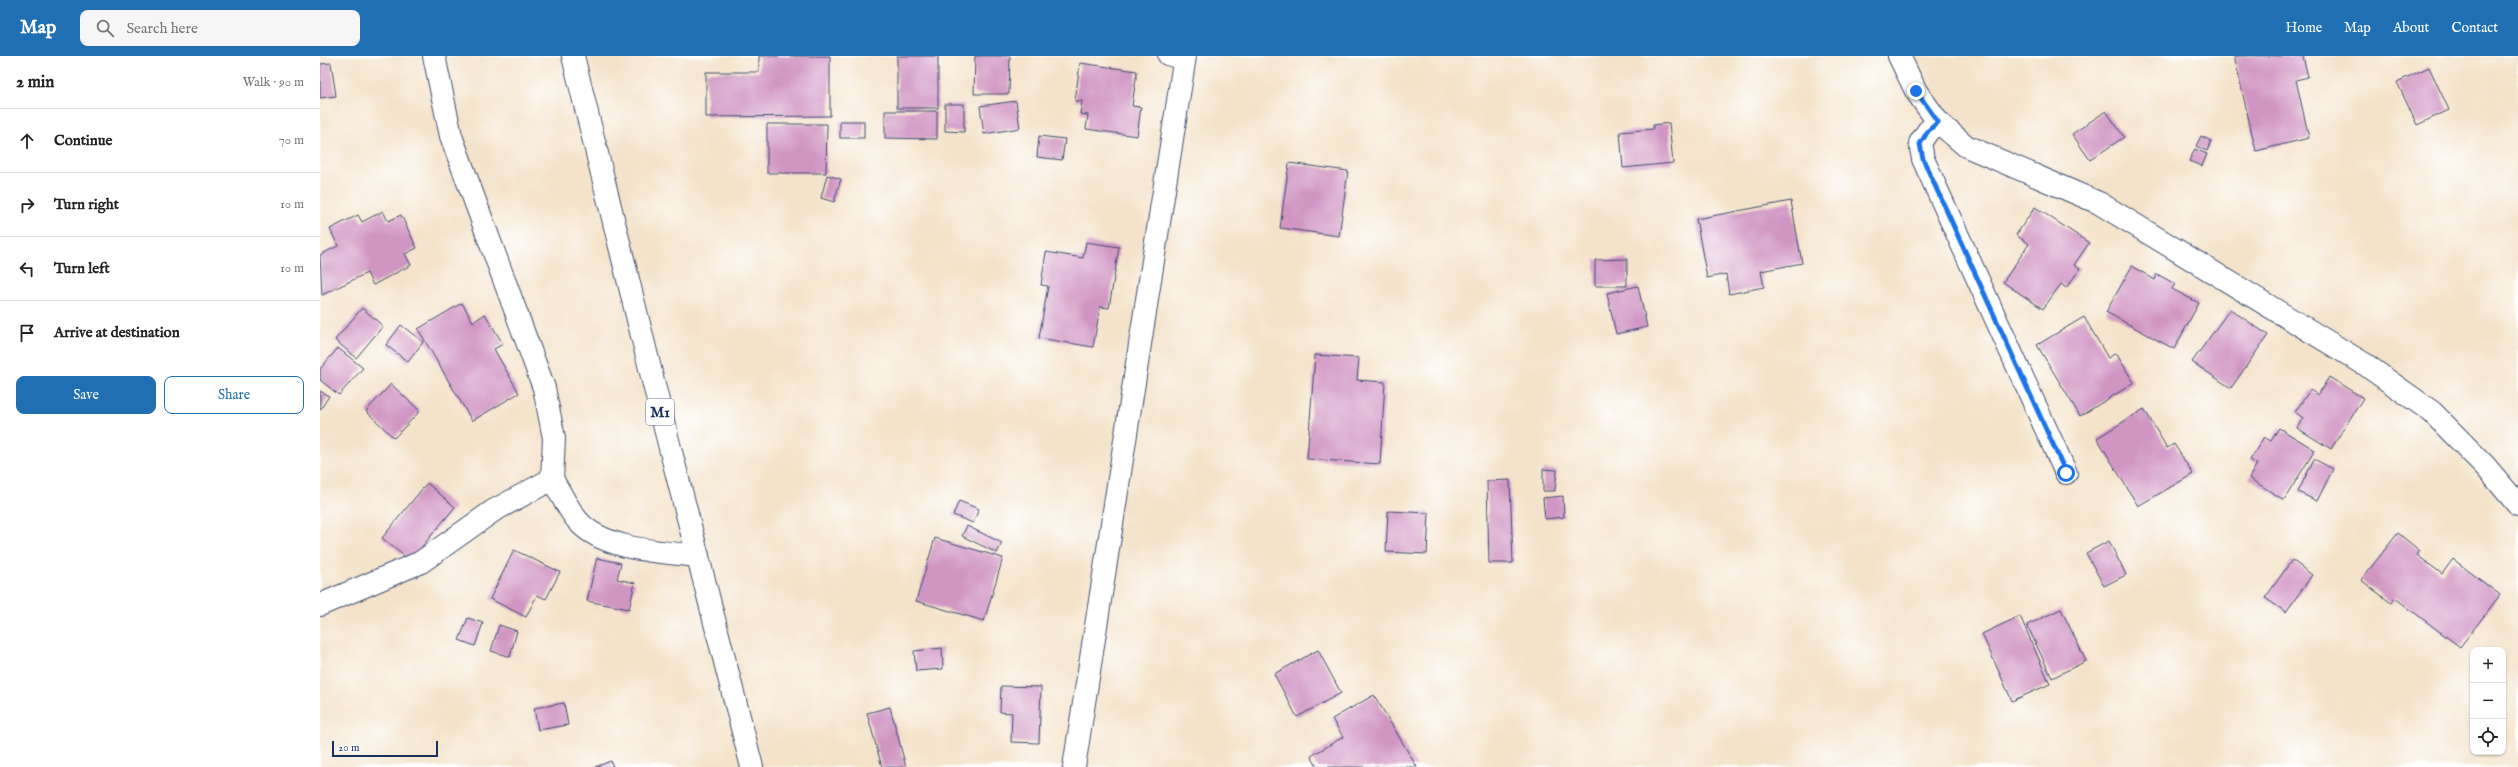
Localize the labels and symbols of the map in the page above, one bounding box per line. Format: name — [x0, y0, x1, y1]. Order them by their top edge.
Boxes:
route end — [1907, 82, 1925, 100]
road number: M1 — [646, 399, 674, 425]
route start — [2057, 464, 2075, 482]
scale bar — [332, 739, 438, 758]

